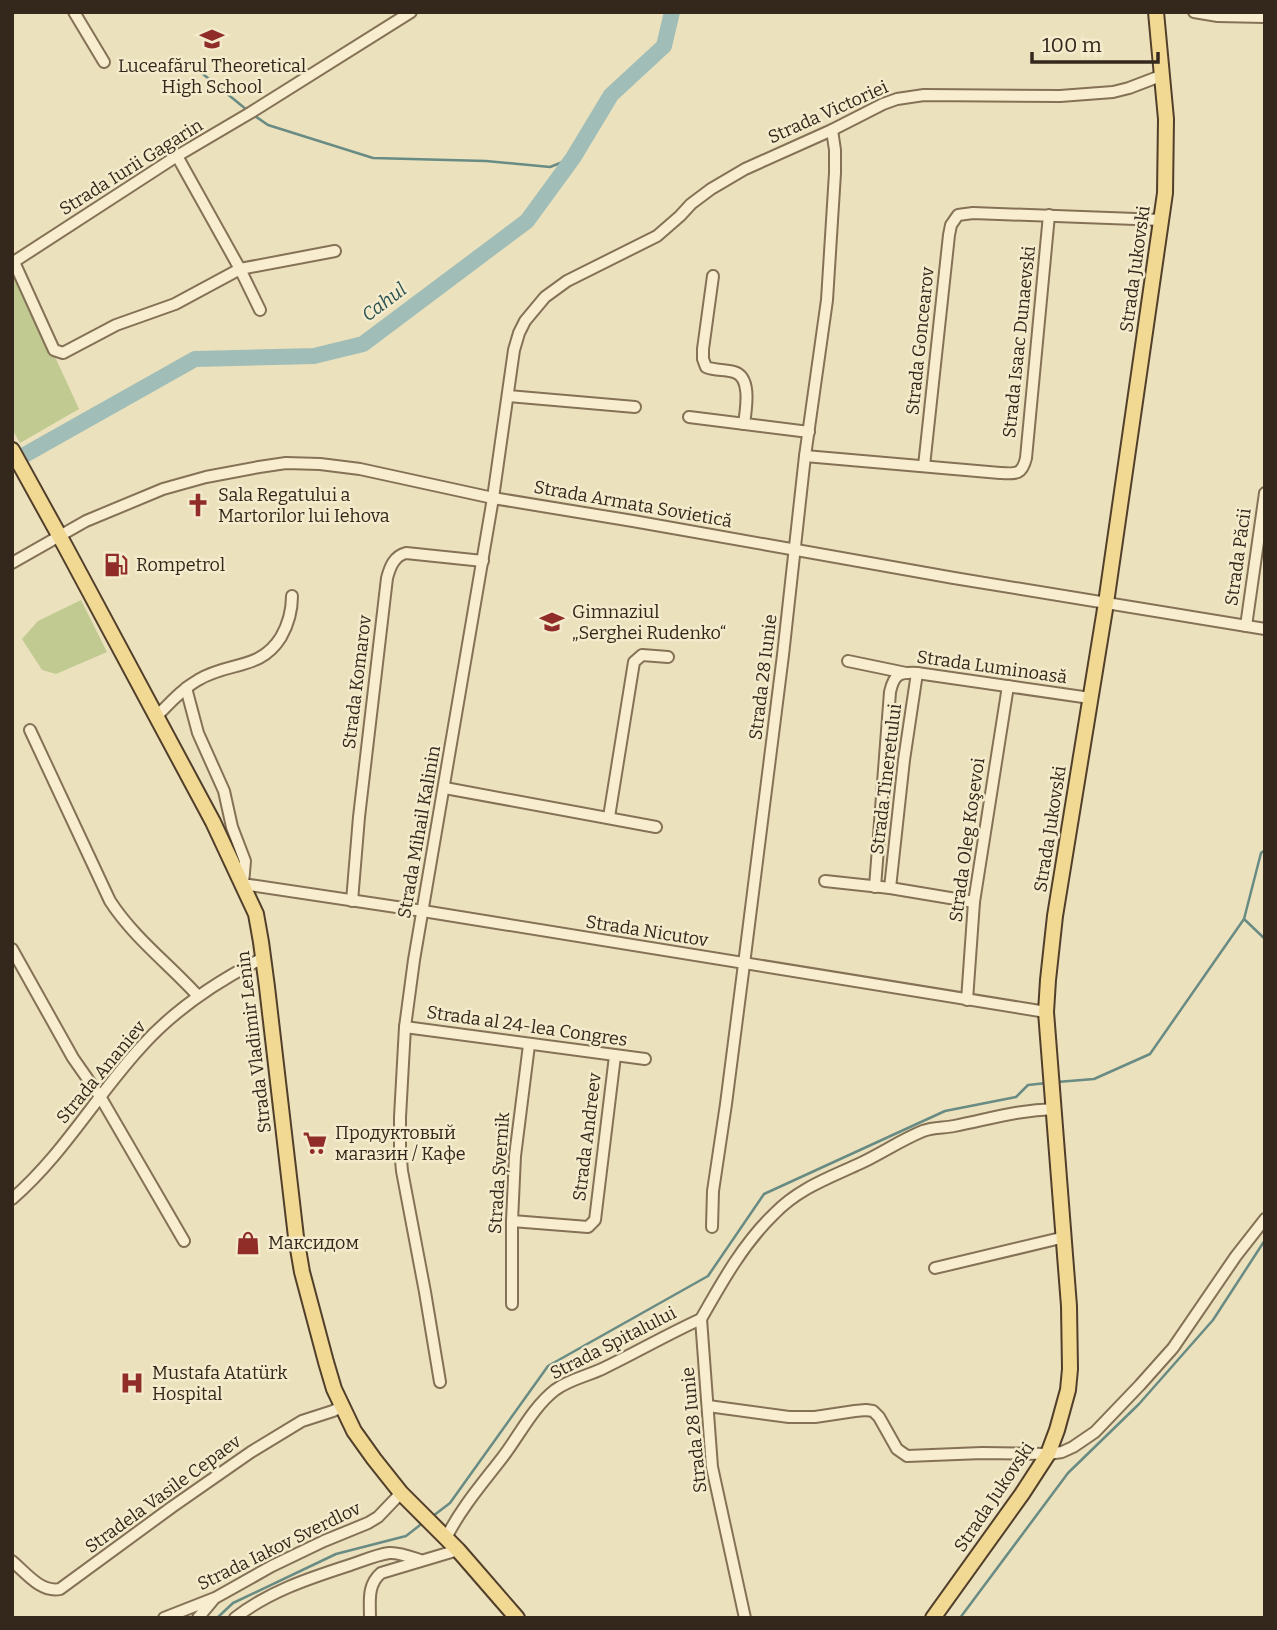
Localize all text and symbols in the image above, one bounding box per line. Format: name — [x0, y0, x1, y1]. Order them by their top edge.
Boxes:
scale bar — [1032, 21, 1158, 65]
school or university icon: Luceafărul Theoretical High School — [198, 25, 226, 53]
text: 100 m — [1042, 32, 1102, 58]
place label: Luceafărul Theoretical High School — [118, 55, 306, 98]
street label: Strada Victoriei — [765, 76, 891, 148]
street label: Strada Iurii Gagarin — [55, 114, 207, 220]
street label: Strada Jukovski — [1115, 204, 1155, 334]
street label: Strada Isaac Dunaevski — [998, 245, 1040, 439]
street label: Strada Goncearov — [901, 265, 939, 416]
water label: Cahul — [357, 278, 411, 326]
street label: Strada Armata Sovietică — [532, 476, 734, 532]
place label: Sala Regatului a Martorilor lui Iehova — [218, 484, 390, 527]
church icon: Sala Regatului a Martorilor lui Iehova — [184, 491, 212, 519]
street label: Strada Păcii — [1220, 507, 1256, 607]
fuel station icon: Rompetrol — [102, 551, 130, 579]
place label: Rompetrol — [136, 554, 225, 576]
place label: Gimnaziul „Serghei Rudenko“ — [572, 601, 726, 644]
school or university icon: Gimnaziul „Serghei Rudenko“ — [538, 608, 566, 636]
street label: Strada Komarov — [338, 613, 376, 750]
street label: Strada 28 Iunie — [744, 613, 782, 741]
street label: Strada Luminoasă — [915, 646, 1069, 688]
street label: Strada Tineretului — [866, 702, 906, 856]
street label: Strada Mihail Kalinin — [393, 743, 445, 920]
street label: Strada Oleg Koşevoi — [945, 756, 989, 924]
street label: Strada Jukovski — [1029, 764, 1071, 894]
street label: Strada Nicutov — [584, 910, 710, 952]
street label: Strada Vladimir Lenin — [232, 949, 276, 1134]
street label: Strada al 24-lea Congres — [425, 1001, 629, 1051]
street label: Strada Ananiev — [52, 1016, 151, 1128]
street label: Strada Andreev — [568, 1071, 606, 1202]
street label: Strada Șvernik — [484, 1111, 514, 1235]
place label: Продуктовый магазин / Кафе — [335, 1122, 466, 1165]
supermarket icon: Продуктовый магазин / Кафе — [301, 1129, 329, 1157]
shop icon: Максидом — [234, 1229, 262, 1257]
place label: Максидом — [268, 1232, 359, 1254]
street label: Strada Spitalului — [546, 1302, 680, 1384]
place label: Mustafa Atatürk Hospital — [152, 1362, 288, 1405]
street label: Strada 28 Iunie — [676, 1366, 712, 1494]
hospital icon: Mustafa Atatürk Hospital — [118, 1369, 146, 1397]
street label: Stradela Vasile Cepaev — [81, 1430, 246, 1558]
street label: Strada Jukovski — [949, 1438, 1039, 1556]
street label: Strada Iakov Sverdlov — [194, 1497, 365, 1595]

